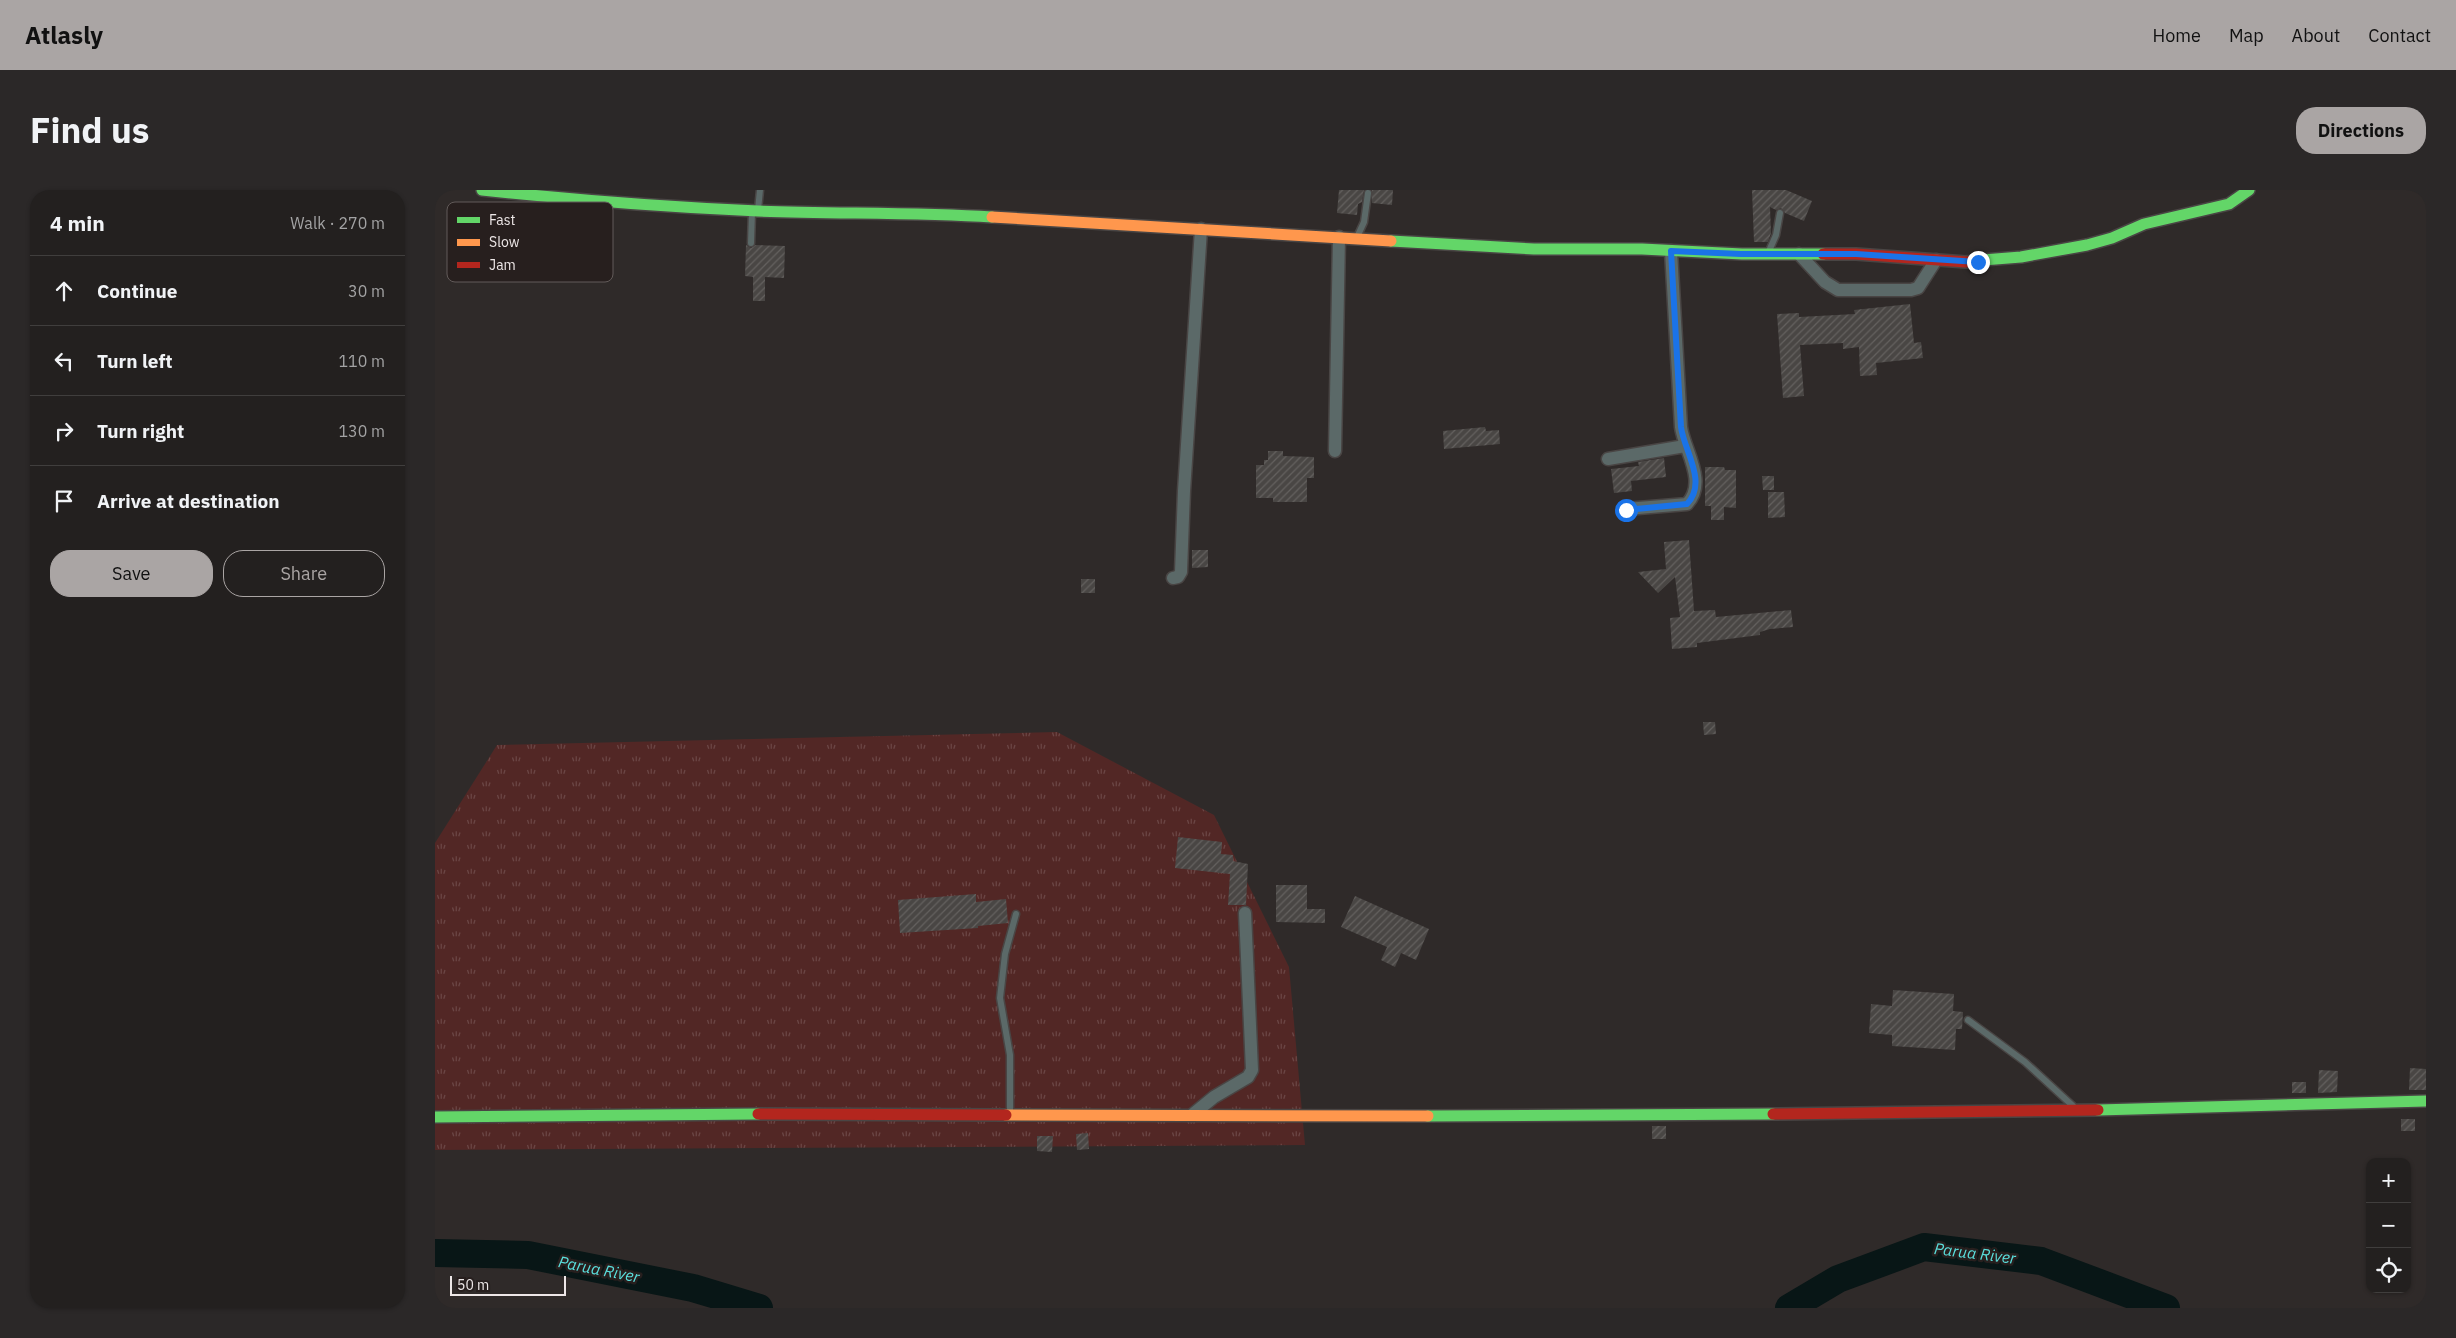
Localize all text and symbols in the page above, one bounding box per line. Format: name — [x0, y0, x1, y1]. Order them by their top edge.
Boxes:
text: Atlasly — [25, 19, 103, 51]
text: Home — [2153, 24, 2201, 47]
text: Map — [2229, 24, 2264, 47]
text: About — [2292, 24, 2340, 47]
text: Contact — [2368, 24, 2431, 47]
text: Find us — [30, 107, 149, 153]
button: Directions — [2296, 107, 2426, 154]
legend — [447, 202, 613, 282]
text: 4 min — [50, 209, 105, 237]
text: Fast — [489, 211, 515, 229]
text: Walk · 270 m — [290, 213, 385, 233]
text: Slow — [489, 233, 520, 251]
route end — [1967, 251, 1990, 274]
text: Jam — [489, 256, 516, 274]
icon: ahead — [50, 277, 78, 305]
text: Continue — [97, 279, 177, 303]
text: 30 m — [348, 281, 385, 301]
icon: left — [50, 347, 78, 375]
text: Turn left — [97, 349, 173, 373]
text: 110 m — [338, 351, 385, 371]
icon: right — [50, 417, 78, 445]
text: Turn right — [97, 419, 184, 443]
text: 130 m — [338, 421, 385, 441]
icon: arrive — [50, 487, 78, 515]
text: Arrive at destination — [97, 489, 280, 513]
route start — [1615, 499, 1638, 522]
button: Save — [50, 550, 213, 597]
button: Share — [223, 550, 385, 597]
map controls — [2366, 1158, 2411, 1293]
button: + — [2366, 1158, 2411, 1203]
button: − — [2366, 1203, 2411, 1248]
water label: Parua River — [1933, 1238, 2018, 1268]
button: locate — [2366, 1248, 2411, 1293]
water label: Parua River — [557, 1251, 642, 1287]
scale bar — [450, 1273, 566, 1296]
text: 50 m — [457, 1276, 489, 1294]

